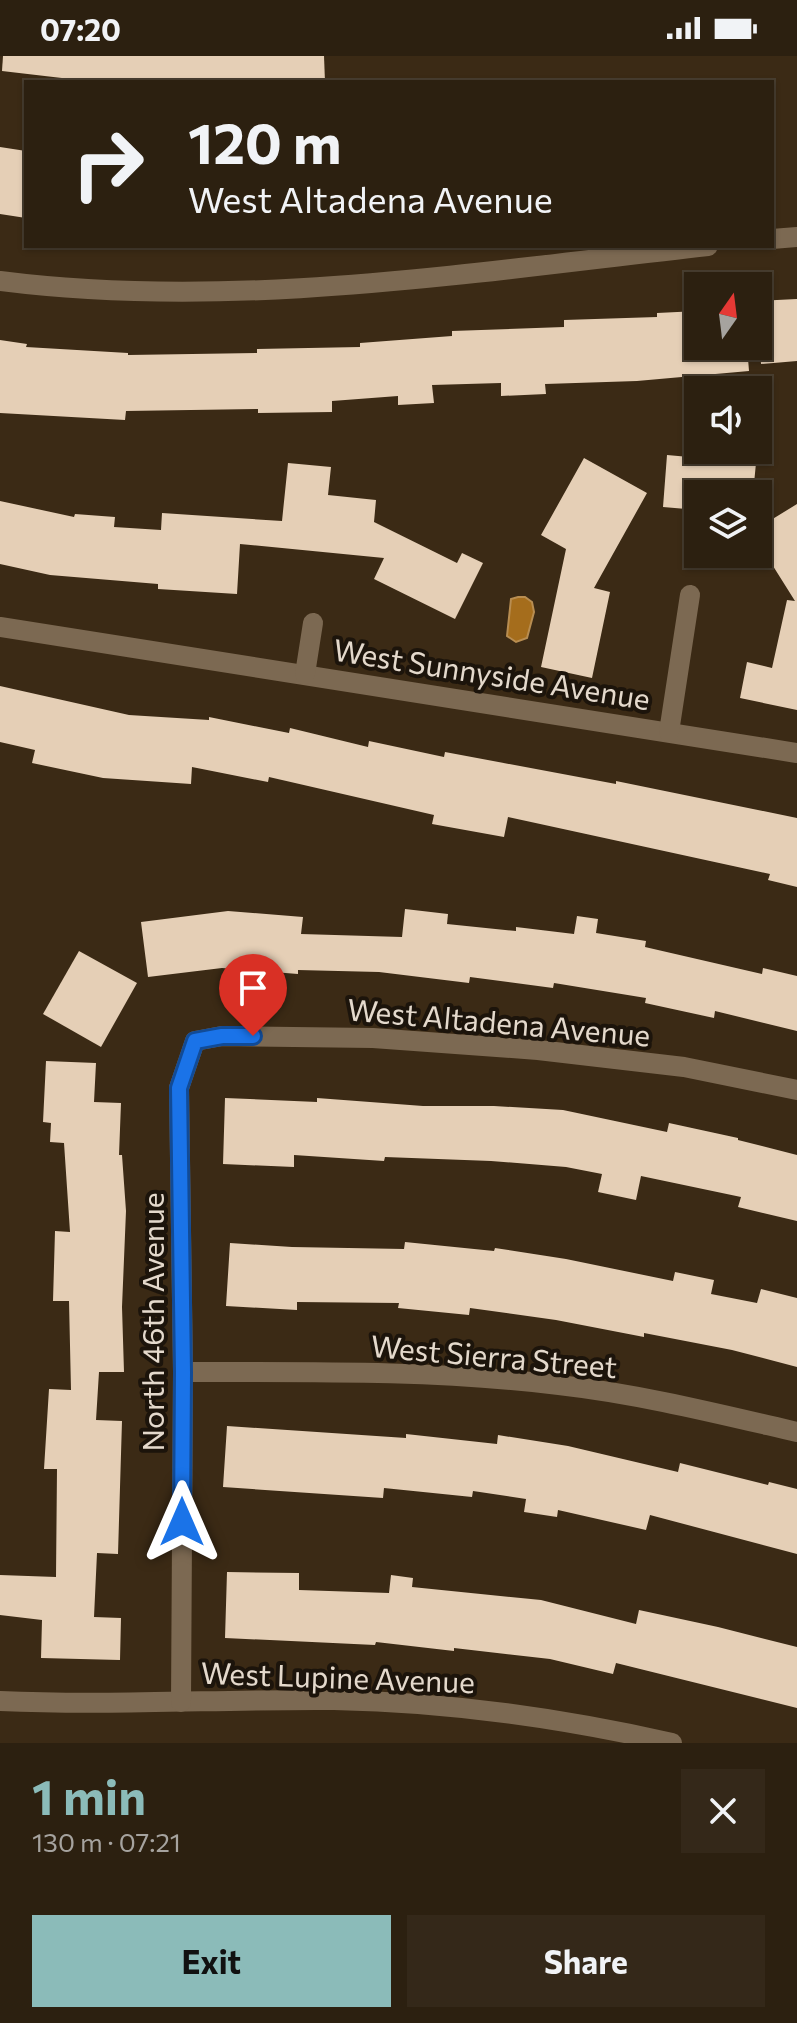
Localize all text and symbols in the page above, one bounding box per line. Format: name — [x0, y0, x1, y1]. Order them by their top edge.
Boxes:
text: 07:20 — [40, 10, 121, 47]
text: 120 m — [188, 107, 342, 176]
icon: right — [56, 112, 160, 216]
text: West Altadena Avenue — [188, 176, 553, 220]
north arrow — [684, 272, 772, 360]
map controls — [684, 272, 772, 568]
button: sound — [684, 376, 772, 464]
button: layers — [684, 480, 772, 568]
street label: West Sunnyside Avenue — [331, 630, 653, 716]
pin — [219, 954, 287, 1036]
icon: arrive — [231, 966, 275, 1010]
street label: West Altadena Avenue — [346, 989, 652, 1053]
street label: North 46th Avenue — [133, 1192, 170, 1452]
street label: West Sierra Street — [369, 1326, 619, 1384]
position arrow — [140, 1480, 224, 1564]
street label: West Lupine Avenue — [200, 1653, 476, 1699]
text: 1 min — [32, 1766, 146, 1825]
button: close — [681, 1769, 765, 1853]
text: 130 m · 07:21 — [32, 1826, 181, 1857]
button: Exit — [32, 1915, 391, 2007]
button: Share — [407, 1915, 765, 2007]

